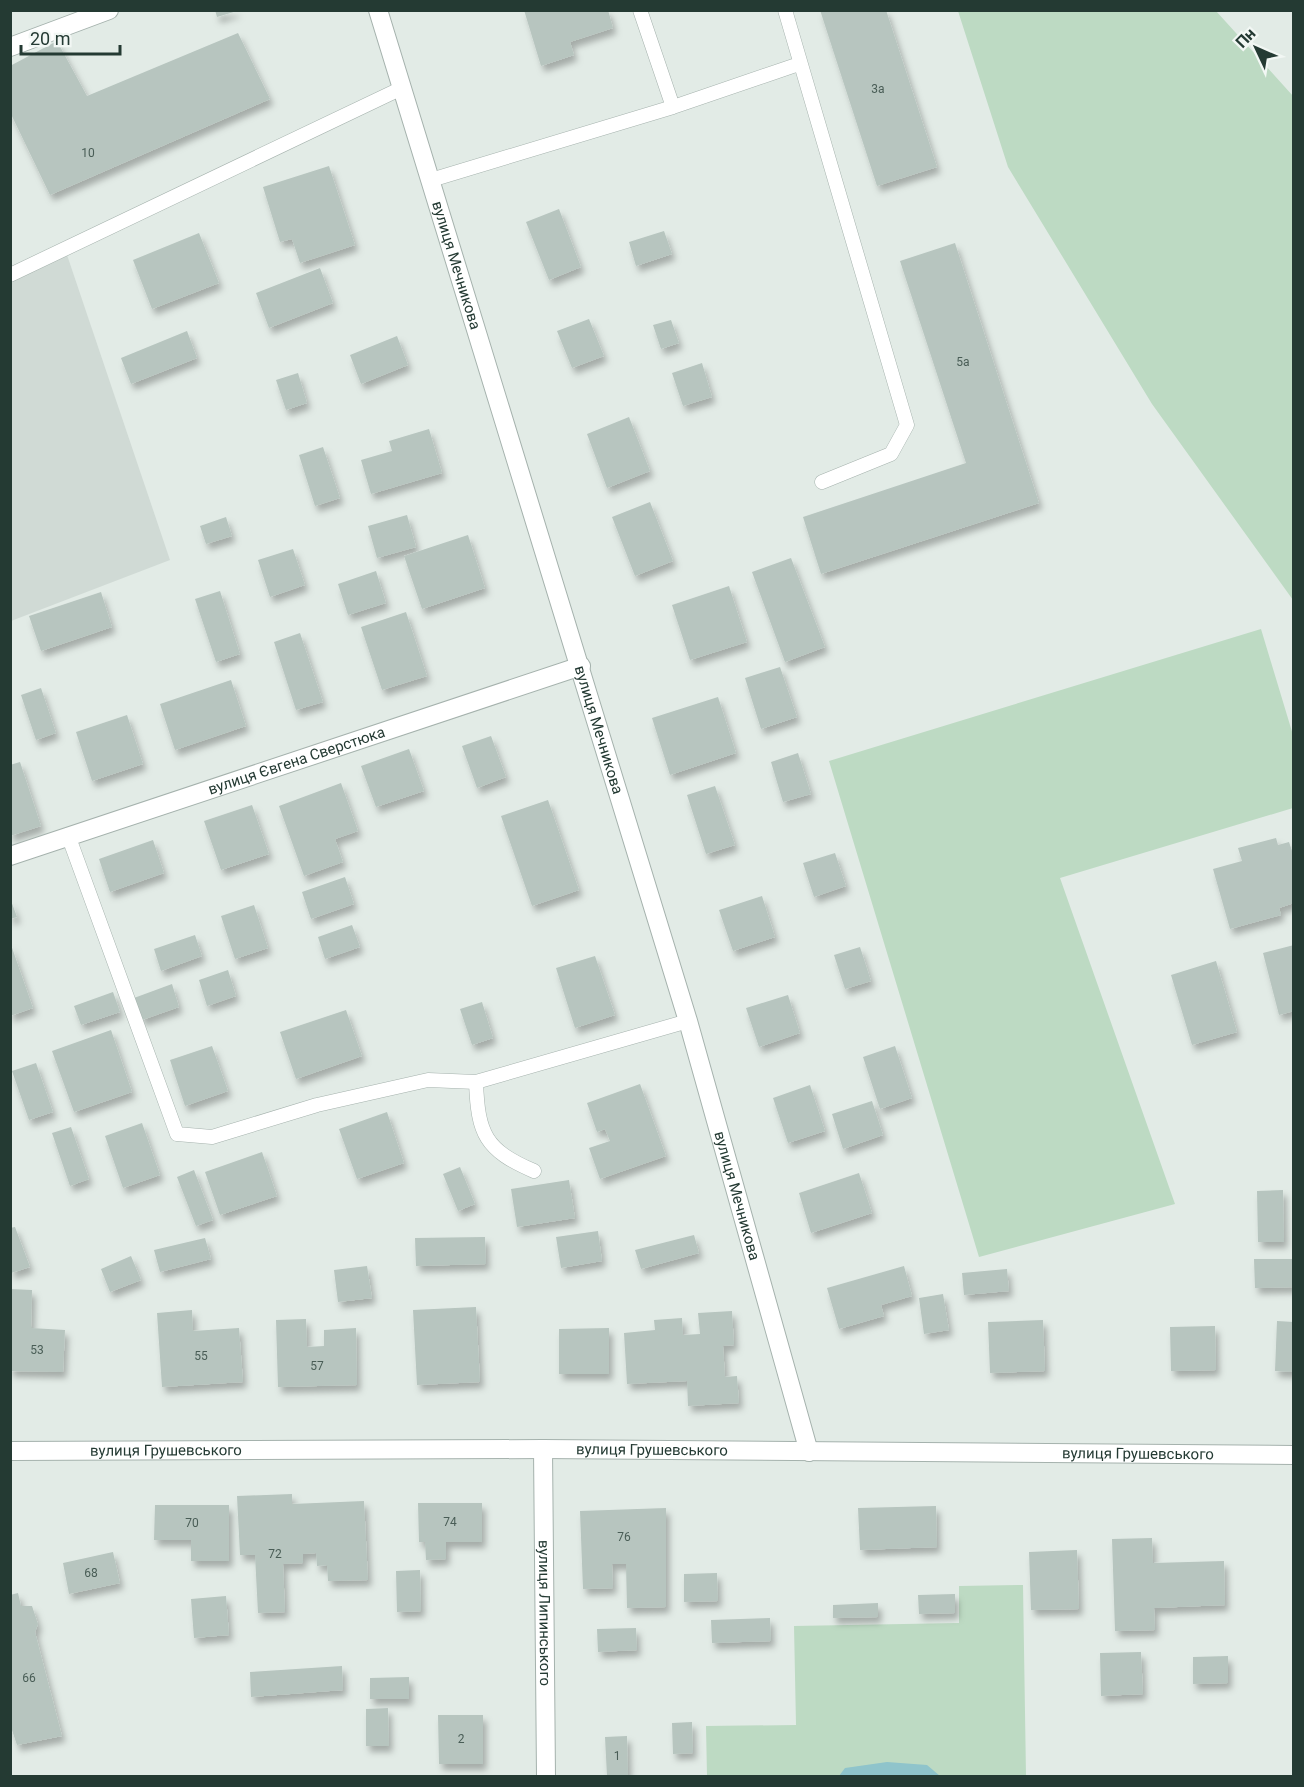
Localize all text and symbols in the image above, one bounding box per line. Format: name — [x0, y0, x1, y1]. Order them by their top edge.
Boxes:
scale bar — [21, 18, 120, 56]
north arrow — [1226, 18, 1286, 78]
text: Пн — [1232, 24, 1259, 52]
text: 20 m — [30, 28, 70, 49]
house number: 3а — [871, 82, 885, 96]
house number: 10 — [81, 146, 95, 160]
street label: вулиця Мечникова — [428, 199, 484, 332]
house number: 5а — [956, 355, 970, 369]
street label: вулиця Мечникова — [571, 663, 627, 796]
street label: вулиця Євгена Сверстюка — [206, 723, 387, 798]
street label: вулиця Мечникова — [710, 1129, 764, 1262]
house number: 53 — [30, 1343, 44, 1357]
house number: 55 — [194, 1349, 208, 1363]
house number: 57 — [310, 1359, 324, 1373]
street label: вулиця Грушевського — [576, 1440, 728, 1459]
street label: вулиця Грушевського — [90, 1441, 242, 1460]
street label: вулиця Грушевського — [1062, 1444, 1214, 1463]
house number: 74 — [443, 1515, 457, 1529]
house number: 70 — [185, 1516, 199, 1530]
house number: 76 — [617, 1530, 631, 1544]
street label: вулиця Липинського — [535, 1540, 554, 1686]
house number: 72 — [268, 1547, 282, 1561]
house number: 68 — [84, 1566, 98, 1580]
house number: 66 — [22, 1671, 36, 1685]
house number: 2 — [458, 1732, 465, 1746]
house number: 1 — [614, 1749, 620, 1763]

